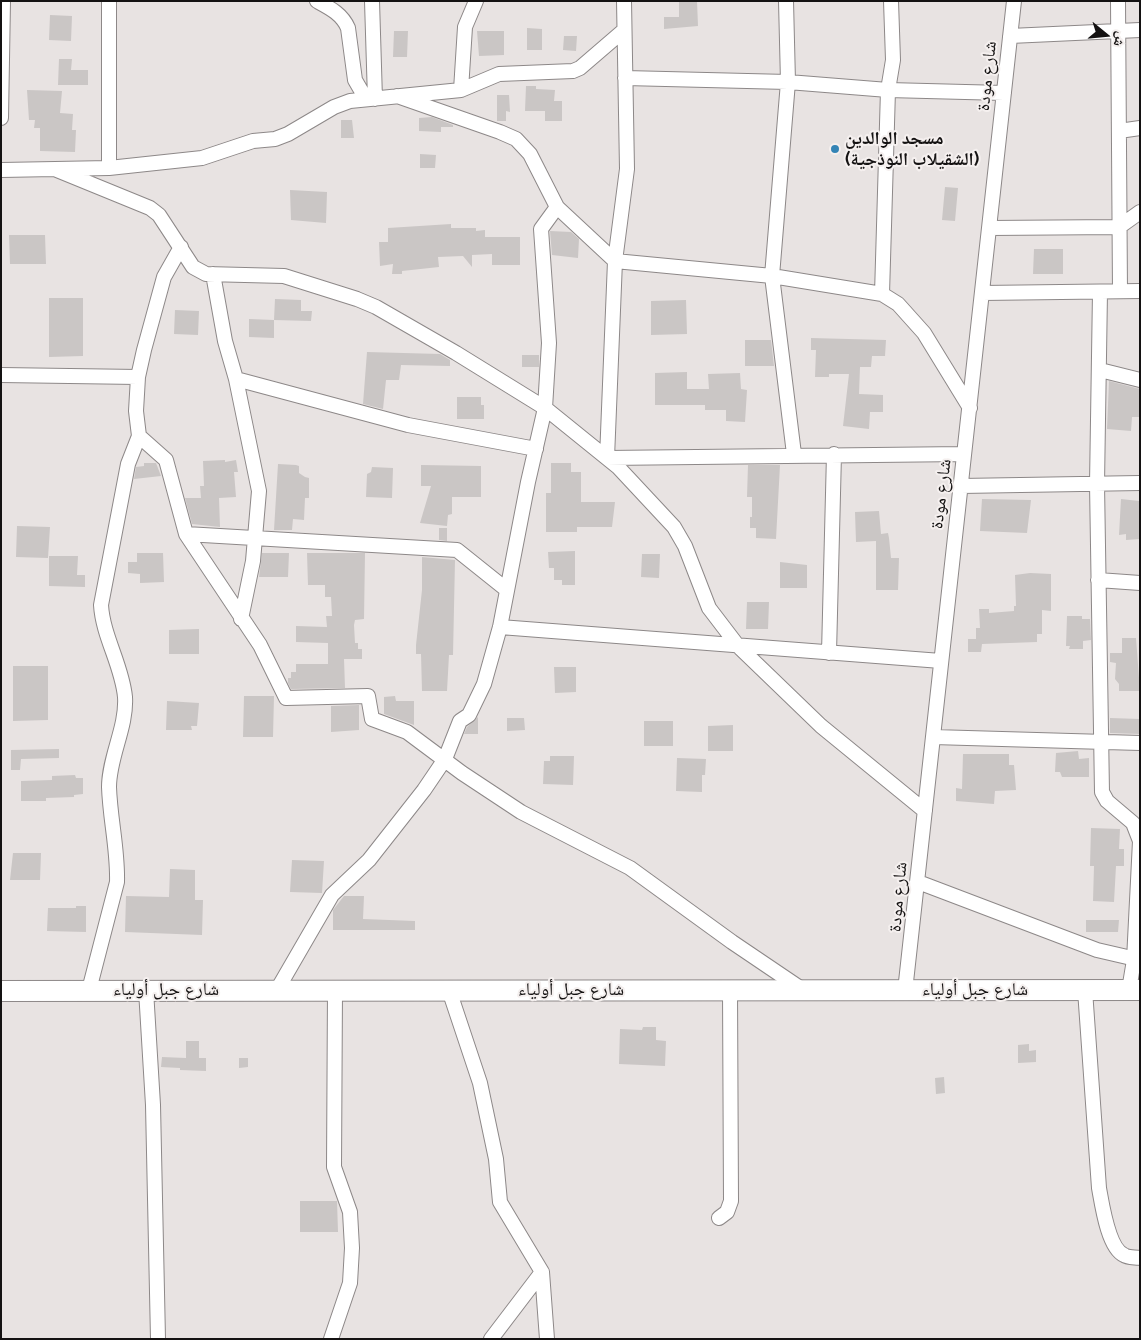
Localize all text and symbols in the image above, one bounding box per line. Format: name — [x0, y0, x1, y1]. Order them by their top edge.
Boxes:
north arrow — [1081, 10, 1131, 60]
text: ش — [1111, 30, 1130, 49]
street label: شارع مودة — [973, 40, 1001, 112]
place label: مسجد الوالدين (الشقيلاب النوذجية) — [845, 128, 979, 170]
marker: مسجد الوالدين (الشقيلاب النوذجية) — [829, 143, 841, 155]
street label: شارع مودة — [926, 458, 956, 530]
street label: شارع مودة — [884, 861, 912, 933]
street label: شارع جبل أولياء — [113, 979, 219, 1001]
street label: شارع جبل أولياء — [518, 979, 624, 1001]
street label: شارع جبل أولياء — [922, 979, 1028, 1001]

